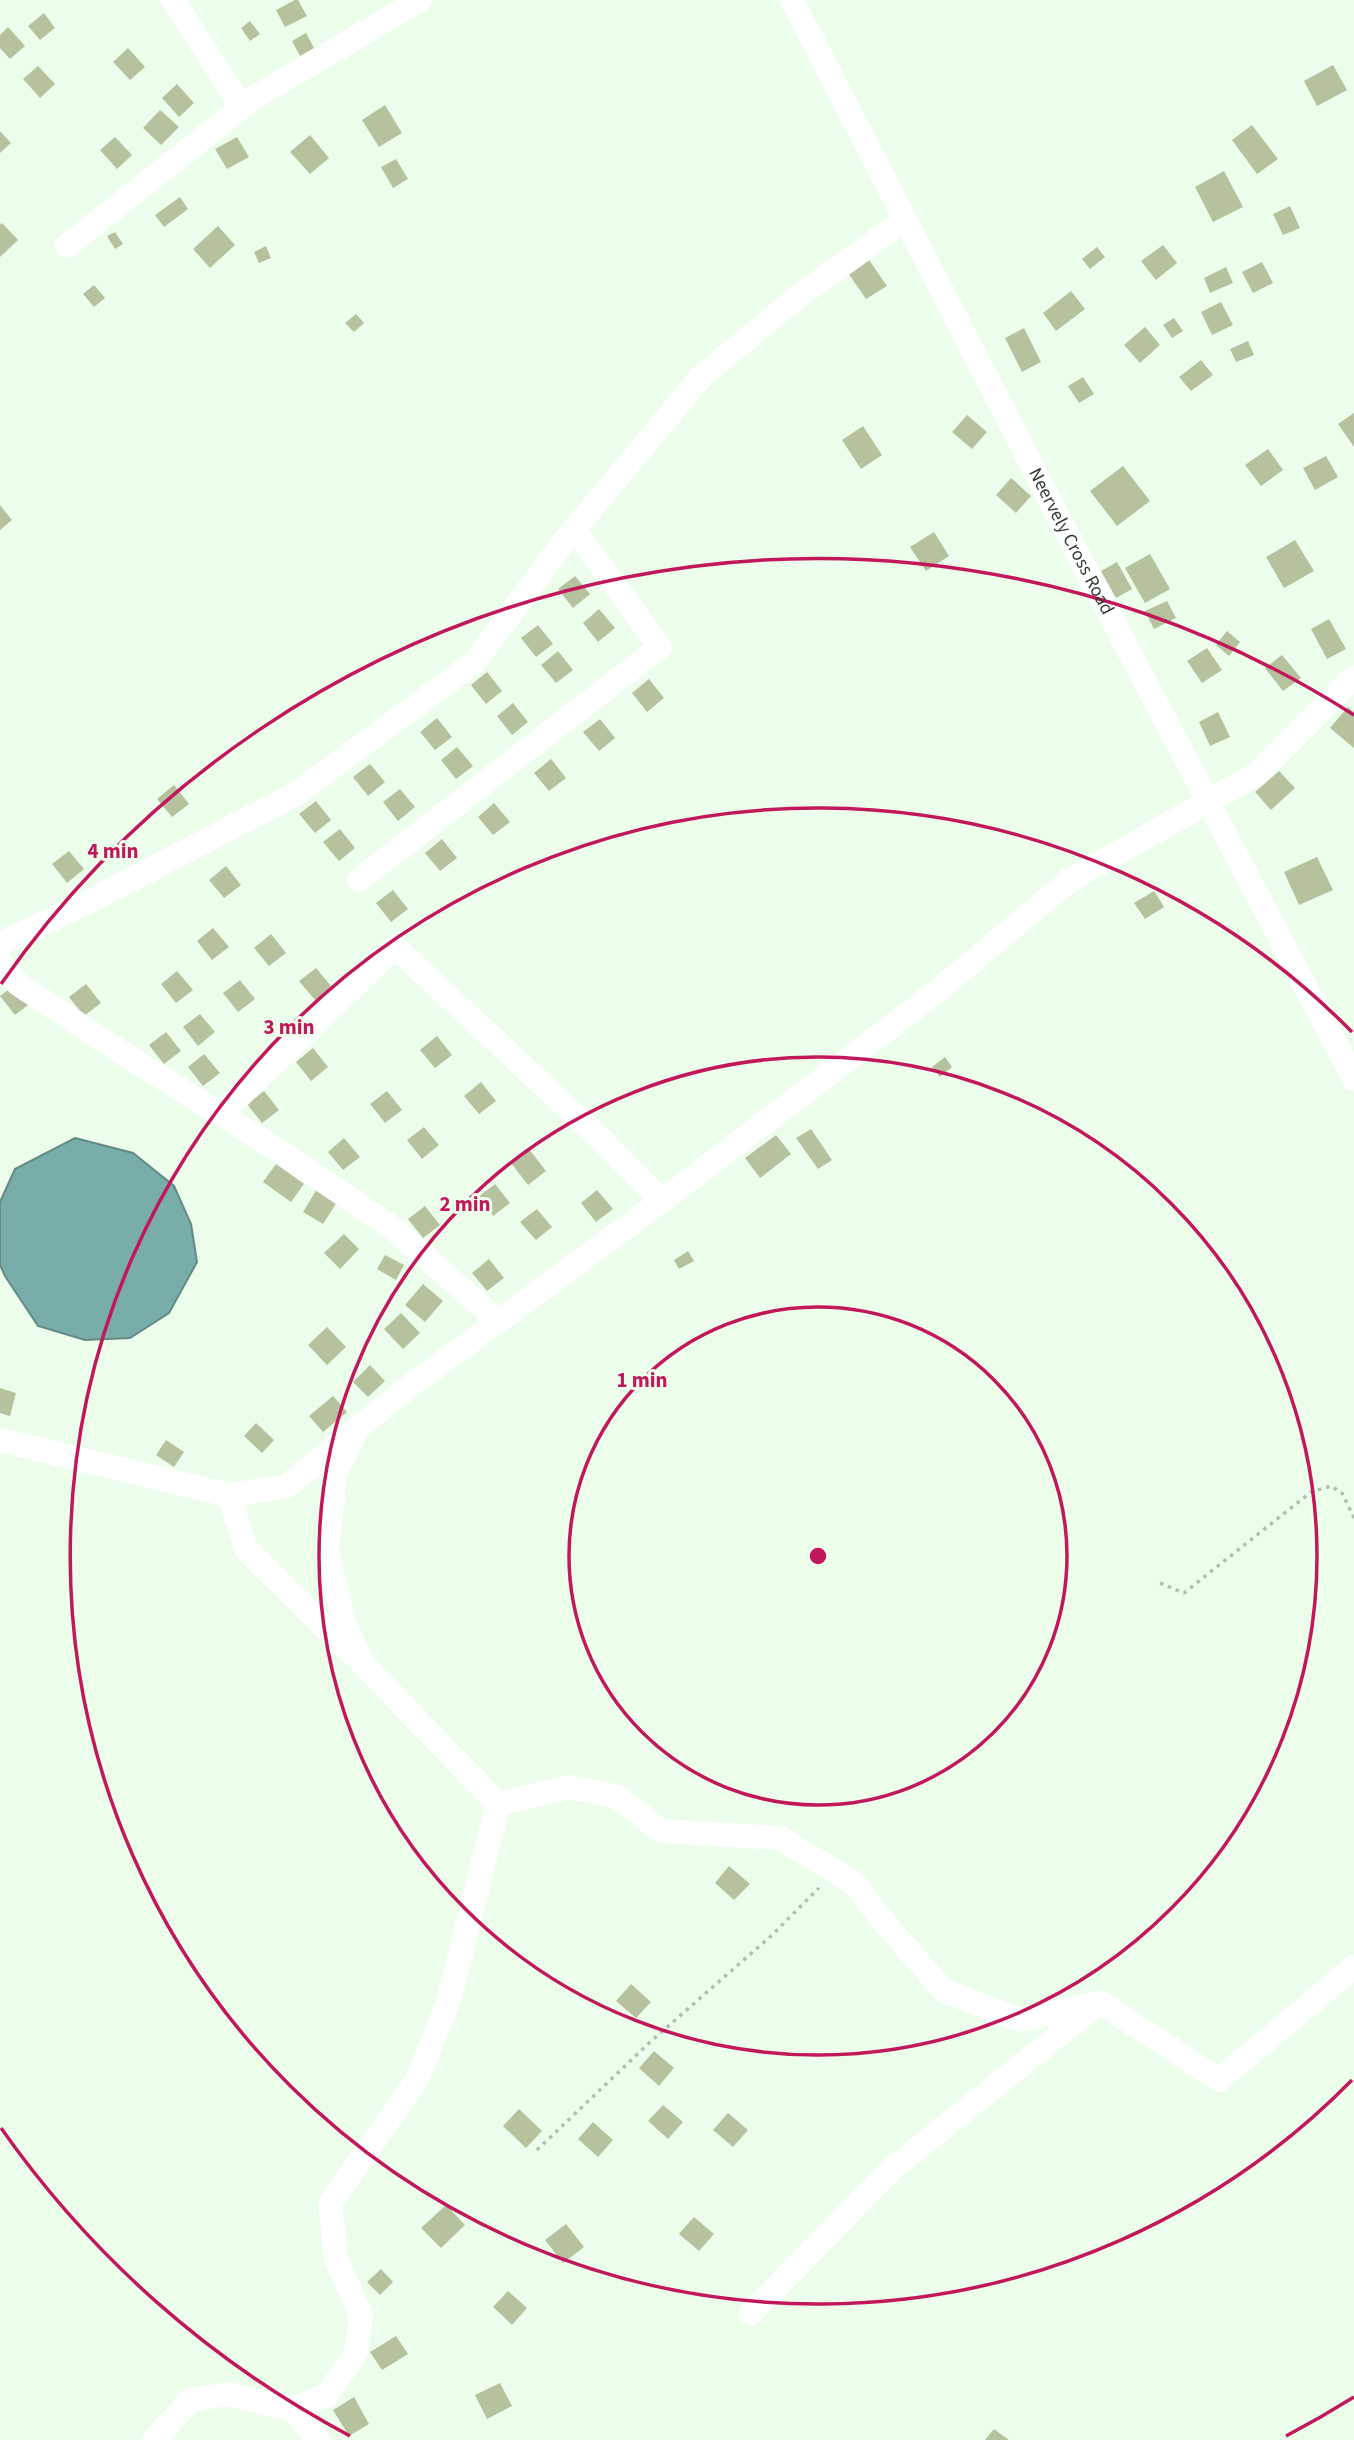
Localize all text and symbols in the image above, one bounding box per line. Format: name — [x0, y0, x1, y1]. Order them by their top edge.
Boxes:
street label: Neervely Cross Road — [1022, 463, 1121, 619]
text: 4 min — [87, 836, 139, 866]
text: 3 min — [263, 1012, 315, 1042]
text: 2 min — [439, 1189, 491, 1219]
text: 1 min — [616, 1365, 668, 1395]
centre of rings — [806, 1544, 830, 1568]

